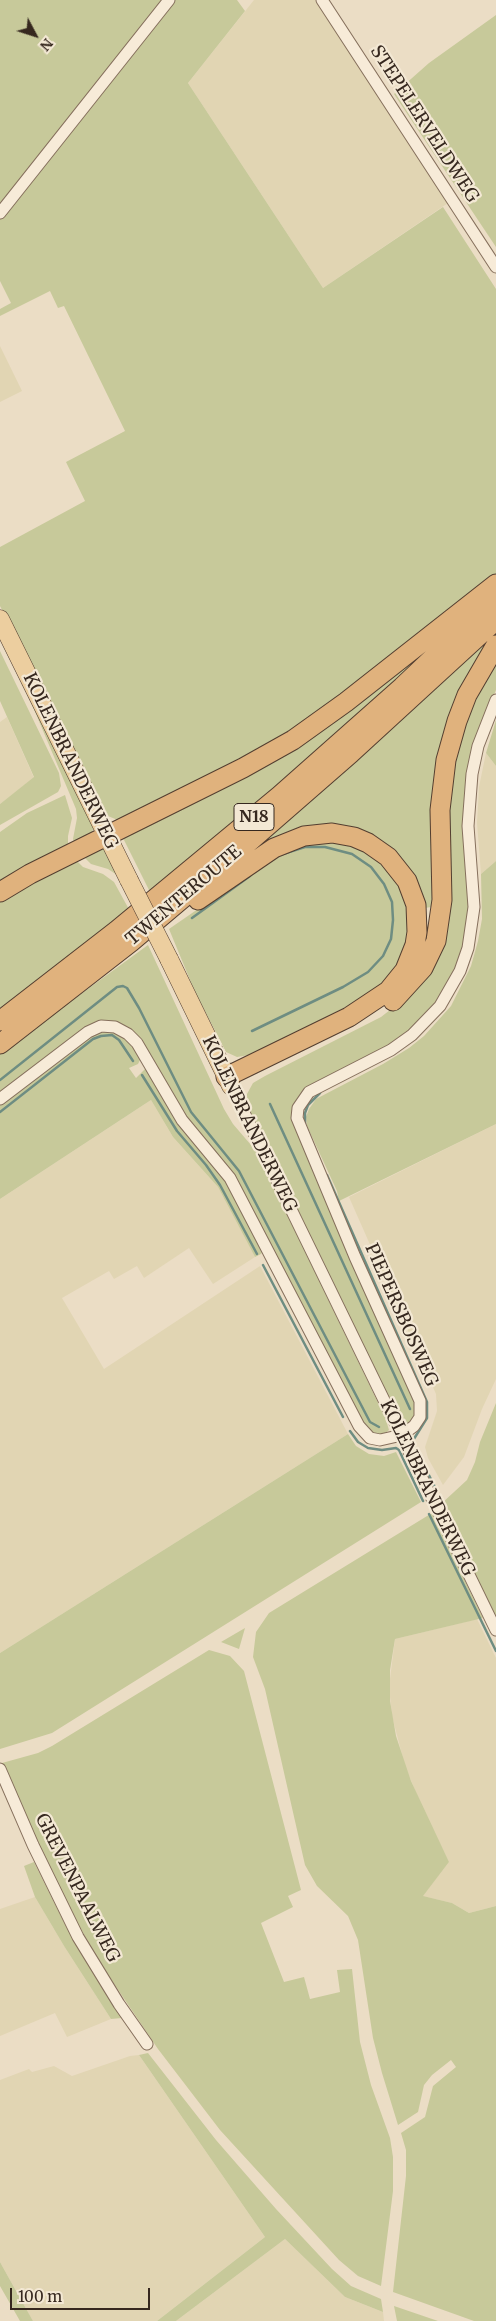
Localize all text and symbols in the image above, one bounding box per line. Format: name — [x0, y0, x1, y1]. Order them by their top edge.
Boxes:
north arrow — [10, 10, 60, 60]
text: N — [36, 35, 57, 55]
street label: STEPELERVELDWEG — [365, 42, 483, 206]
street label: KOLENBRANDERWEG — [18, 670, 122, 852]
road number: N18 — [234, 804, 274, 830]
street label: TWENTEROUTE — [122, 841, 246, 951]
street label: KOLENBRANDERWEG — [197, 1033, 301, 1215]
street label: PIEPERSBOSWEG — [360, 1240, 442, 1390]
street label: KOLENBRANDERWEG — [375, 1397, 479, 1579]
street label: GREVENPAALWEG — [30, 1810, 124, 1966]
scale bar — [12, 2278, 152, 2310]
text: 100 m — [18, 2287, 62, 2306]

